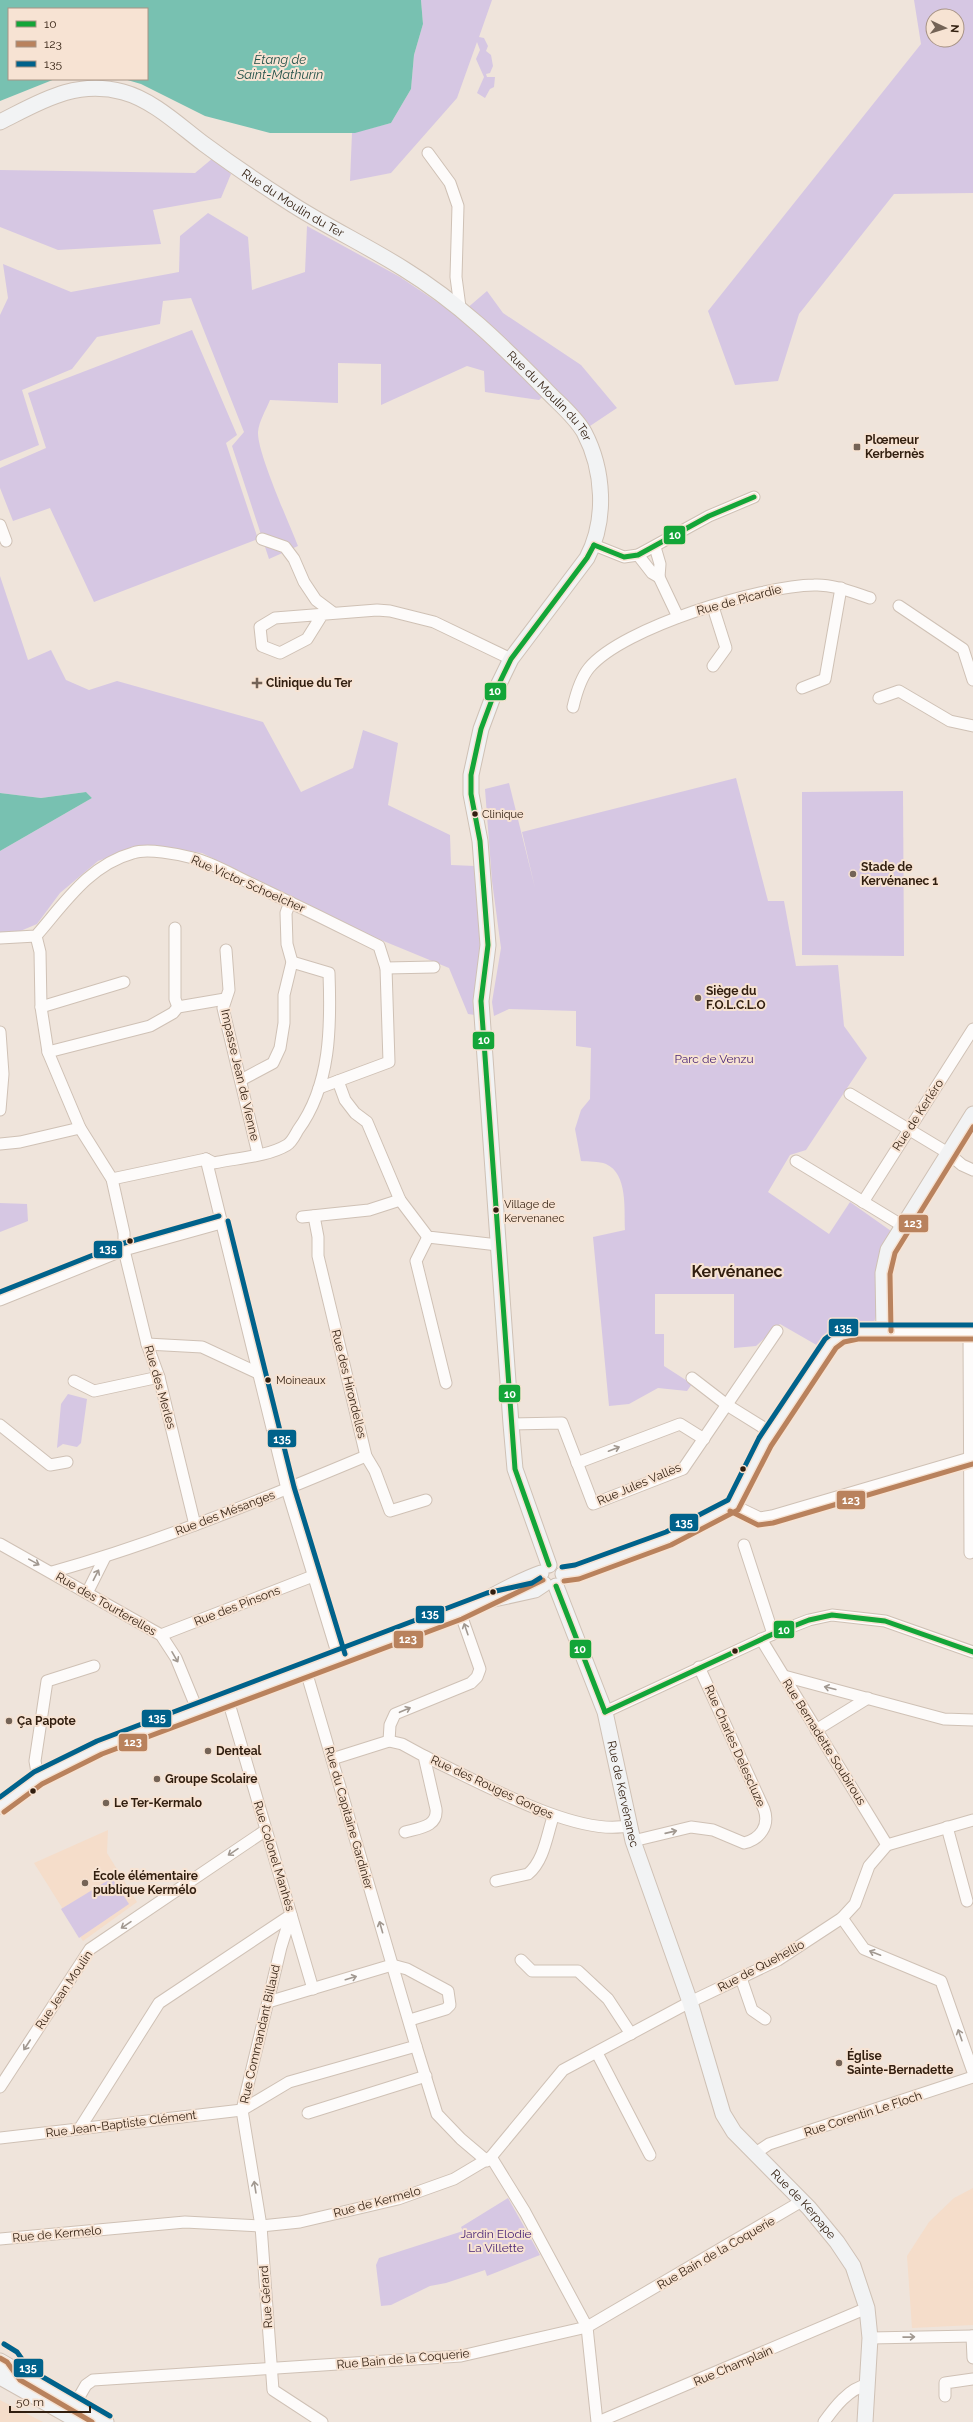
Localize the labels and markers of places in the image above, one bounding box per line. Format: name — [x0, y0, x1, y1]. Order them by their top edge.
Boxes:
place label: Plœmeur Kerbernès — [865, 433, 924, 461]
marker: Plœmeur Kerbernès — [852, 442, 862, 452]
place label: Clinique du Ter — [266, 676, 353, 690]
marker: Clinique du Ter — [251, 677, 263, 689]
place label: Clinique — [482, 808, 524, 821]
marker: Clinique — [470, 809, 480, 819]
place label: Stade de Kervénanec 1 — [861, 860, 938, 888]
marker: Stade de Kervénanec 1 — [848, 869, 858, 879]
place label: Siège du F.O.L.C.L.O — [706, 984, 766, 1012]
marker: Siège du F.O.L.C.L.O — [693, 993, 703, 1003]
place label: Village de Kervenanec — [504, 1198, 565, 1225]
marker: Village de Kervenanec — [491, 1205, 501, 1215]
unlabelled marker — [125, 1236, 135, 1246]
place label: Moineaux — [276, 1374, 326, 1387]
marker: Moineaux — [263, 1375, 273, 1385]
unlabelled marker — [738, 1464, 748, 1474]
unlabelled marker — [488, 1587, 498, 1597]
unlabelled marker — [730, 1646, 740, 1656]
place label: Ça Papote — [17, 1714, 76, 1728]
marker: Ça Papote — [4, 1716, 14, 1726]
place label: Denteal — [216, 1744, 262, 1758]
marker: Denteal — [203, 1746, 213, 1756]
place label: Groupe Scolaire — [165, 1772, 257, 1786]
marker: Groupe Scolaire — [152, 1774, 162, 1784]
unlabelled marker — [28, 1786, 38, 1796]
place label: Le Ter-Kermalo — [114, 1796, 202, 1810]
marker: Le Ter-Kermalo — [101, 1798, 111, 1808]
place label: École élémentaire publique Kermélo — [93, 1868, 198, 1897]
marker: École élémentaire publique Kermélo — [80, 1878, 90, 1888]
place label: Église Sainte-Bernadette — [847, 2048, 954, 2077]
marker: Église Sainte-Bernadette — [834, 2058, 844, 2068]

